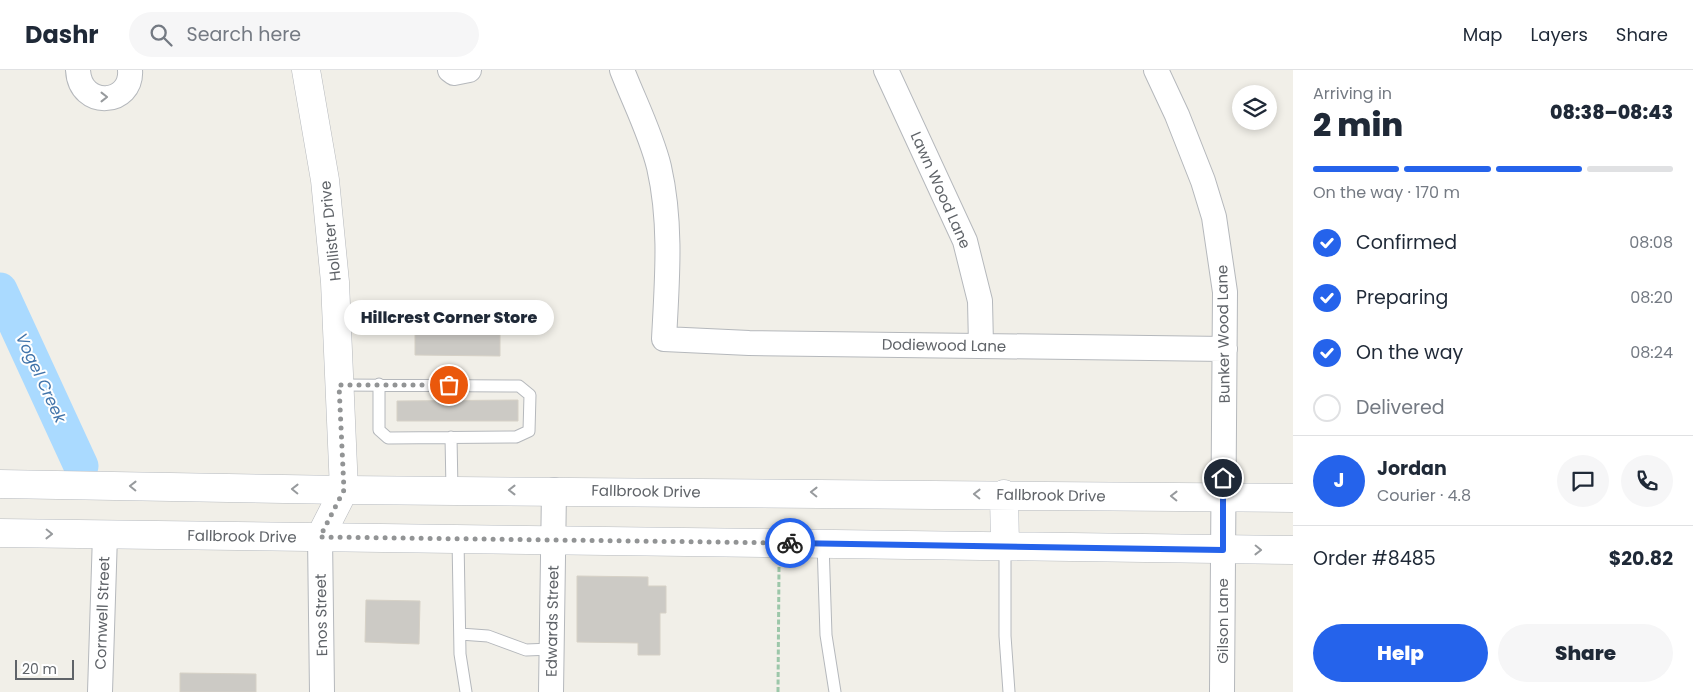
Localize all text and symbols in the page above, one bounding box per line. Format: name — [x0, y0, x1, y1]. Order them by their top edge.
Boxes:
search box — [129, 12, 479, 57]
text: Dashr — [25, 18, 99, 51]
icon: search — [147, 21, 175, 49]
text: Search here — [187, 21, 301, 48]
text: Map — [1463, 22, 1503, 47]
text: Layers — [1531, 22, 1588, 47]
text: Share — [1616, 22, 1668, 47]
text: Arriving in — [1313, 82, 1392, 105]
map controls — [1232, 85, 1277, 130]
button: layers — [1232, 85, 1277, 130]
one-way arrow — [100, 92, 108, 102]
text: 08:38–08:43 — [1550, 99, 1673, 126]
text: 2 min — [1313, 102, 1403, 147]
street label: Lawn Wood Lane — [906, 128, 976, 252]
street label: Hollister Drive — [314, 180, 346, 282]
text: On the way · 170 m — [1313, 181, 1460, 204]
icon: check — [1313, 229, 1341, 257]
text: Confirmed — [1356, 229, 1457, 256]
text: 08:08 — [1629, 231, 1673, 254]
street label: Bunker Wood Lane — [1211, 265, 1235, 403]
icon: check — [1313, 284, 1341, 312]
text: Preparing — [1356, 284, 1448, 311]
text: 08:20 — [1630, 286, 1673, 309]
callout: Hillcrest Corner Store — [344, 300, 554, 335]
text: Hillcrest Corner Store — [361, 306, 537, 329]
water label: Vogel Creek — [10, 329, 72, 427]
street label: Dodiewood Lane — [882, 333, 1006, 357]
icon: check — [1313, 339, 1341, 367]
text: On the way — [1356, 339, 1463, 366]
text: 08:24 — [1630, 341, 1673, 364]
pin — [428, 364, 470, 406]
icon: bag — [435, 371, 463, 399]
text: Delivered — [1356, 394, 1445, 421]
text: Jordan — [1377, 455, 1447, 482]
button: chat — [1557, 455, 1609, 507]
button: phone — [1621, 455, 1673, 507]
pin — [1202, 457, 1244, 499]
icon: home — [1209, 464, 1237, 492]
text: J — [1334, 467, 1344, 494]
street label: Fallbrook Drive — [591, 480, 701, 502]
one-way arrow — [128, 481, 136, 491]
one-way arrow — [291, 484, 298, 494]
street label: Fallbrook Drive — [996, 484, 1106, 506]
text: Courier · 4.8 — [1377, 484, 1471, 507]
one-way arrow — [508, 485, 516, 495]
one-way arrow — [810, 487, 818, 498]
one-way arrow — [973, 489, 980, 499]
one-way arrow — [1170, 491, 1178, 501]
courier — [765, 518, 815, 568]
street label: Fallbrook Drive — [187, 525, 297, 547]
one-way arrow — [45, 528, 53, 539]
icon: bike — [776, 529, 804, 557]
one-way arrow — [1254, 545, 1262, 555]
text: Order #8485 — [1313, 545, 1436, 572]
text: $20.82 — [1609, 545, 1673, 572]
street label: Cornwell Street — [90, 556, 114, 670]
street label: Edwards Street — [541, 565, 563, 677]
street label: Enos Street — [310, 573, 332, 657]
street label: Gilson Lane — [1212, 578, 1233, 664]
button: Help — [1313, 624, 1488, 682]
button: Share — [1498, 624, 1673, 682]
scale bar — [15, 657, 74, 680]
text: 20 m — [22, 659, 57, 679]

